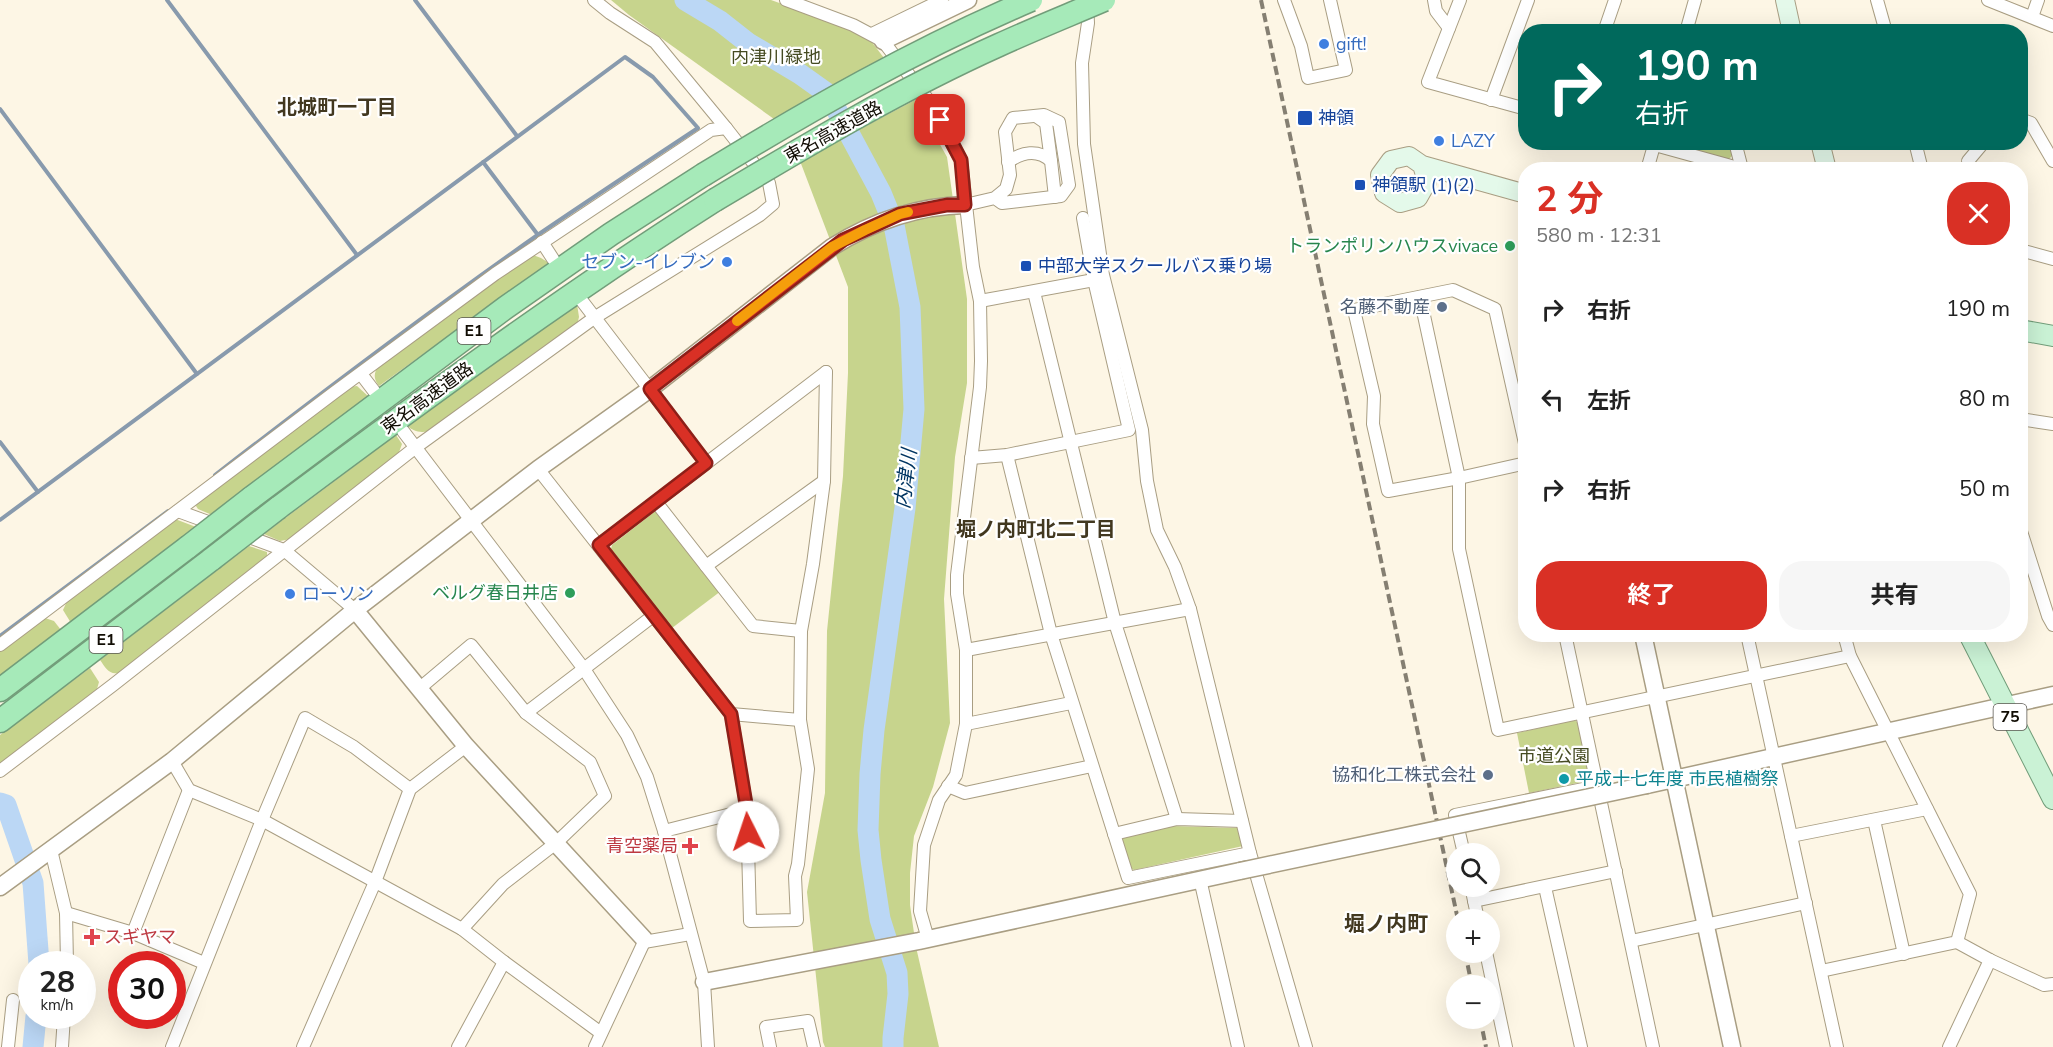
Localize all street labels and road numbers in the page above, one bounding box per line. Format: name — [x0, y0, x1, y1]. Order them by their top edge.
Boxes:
street label: 東名高速道路 — [780, 95, 886, 169]
road number: E1 — [458, 318, 490, 344]
street label: 東名高速道路 — [376, 357, 478, 439]
road number: E1 — [90, 627, 122, 653]
road number: 75 — [1994, 704, 2026, 730]

